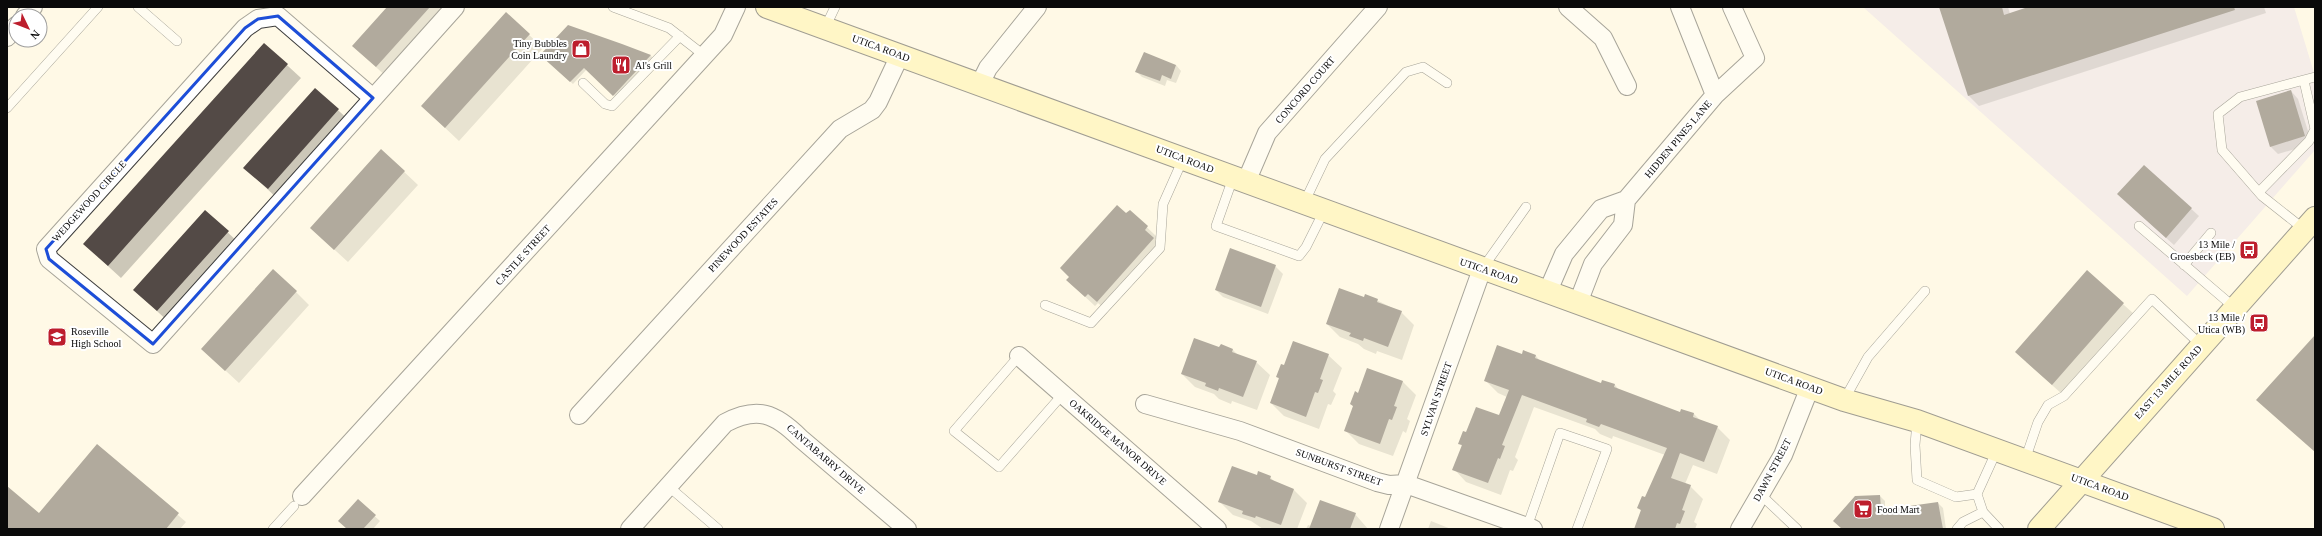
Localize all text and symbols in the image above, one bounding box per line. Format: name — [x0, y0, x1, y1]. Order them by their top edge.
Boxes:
north arrow — [8, 8, 48, 48]
text: N — [28, 28, 42, 42]
street label: UTICA ROAD — [851, 32, 911, 64]
place label: Tiny Bubbles Coin Laundry — [511, 38, 567, 61]
shop icon: Tiny Bubbles Coin Laundry — [570, 38, 592, 60]
restaurant icon: Al's Grill — [610, 54, 632, 76]
street label: CONCORD COURT — [1273, 54, 1337, 126]
place label: Al's Grill — [635, 60, 672, 71]
street label: HIDDEN PINES LANE — [1642, 98, 1714, 180]
street label: UTICA ROAD — [1155, 143, 1215, 175]
street label: WEDGEWOOD CIRCLE — [50, 158, 128, 244]
street label: PINEWOOD ESTATES — [706, 196, 780, 274]
street label: CASTLE STREET — [493, 223, 553, 287]
place label: 13 Mile / Groesbeck (EB) — [2170, 239, 2235, 263]
bus stop icon: 13 Mile / Groesbeck (EB) — [2238, 239, 2260, 261]
street label: UTICA ROAD — [1458, 256, 1520, 286]
place label: 13 Mile / Utica (WB) — [2198, 312, 2245, 336]
bus stop icon: 13 Mile / Utica (WB) — [2248, 312, 2270, 334]
school or university icon: Roseville High School — [46, 326, 68, 348]
place label: Roseville High School — [71, 326, 122, 349]
street label: EAST 13 MILE ROAD — [2132, 343, 2204, 421]
street label: SYLVAN STREET — [1418, 361, 1454, 437]
street label: UTICA ROAD — [1764, 365, 1824, 397]
street label: OAKRIDGE MANOR DRIVE — [1067, 397, 1169, 487]
street label: CANTABARRY DRIVE — [785, 422, 867, 496]
street label: DAWN STREET — [1751, 437, 1793, 503]
street label: SUNBURST STREET — [1294, 446, 1384, 488]
street label: UTICA ROAD — [2070, 471, 2130, 503]
supermarket icon: Food Mart — [1852, 498, 1874, 520]
place label: Food Mart — [1877, 504, 1920, 515]

